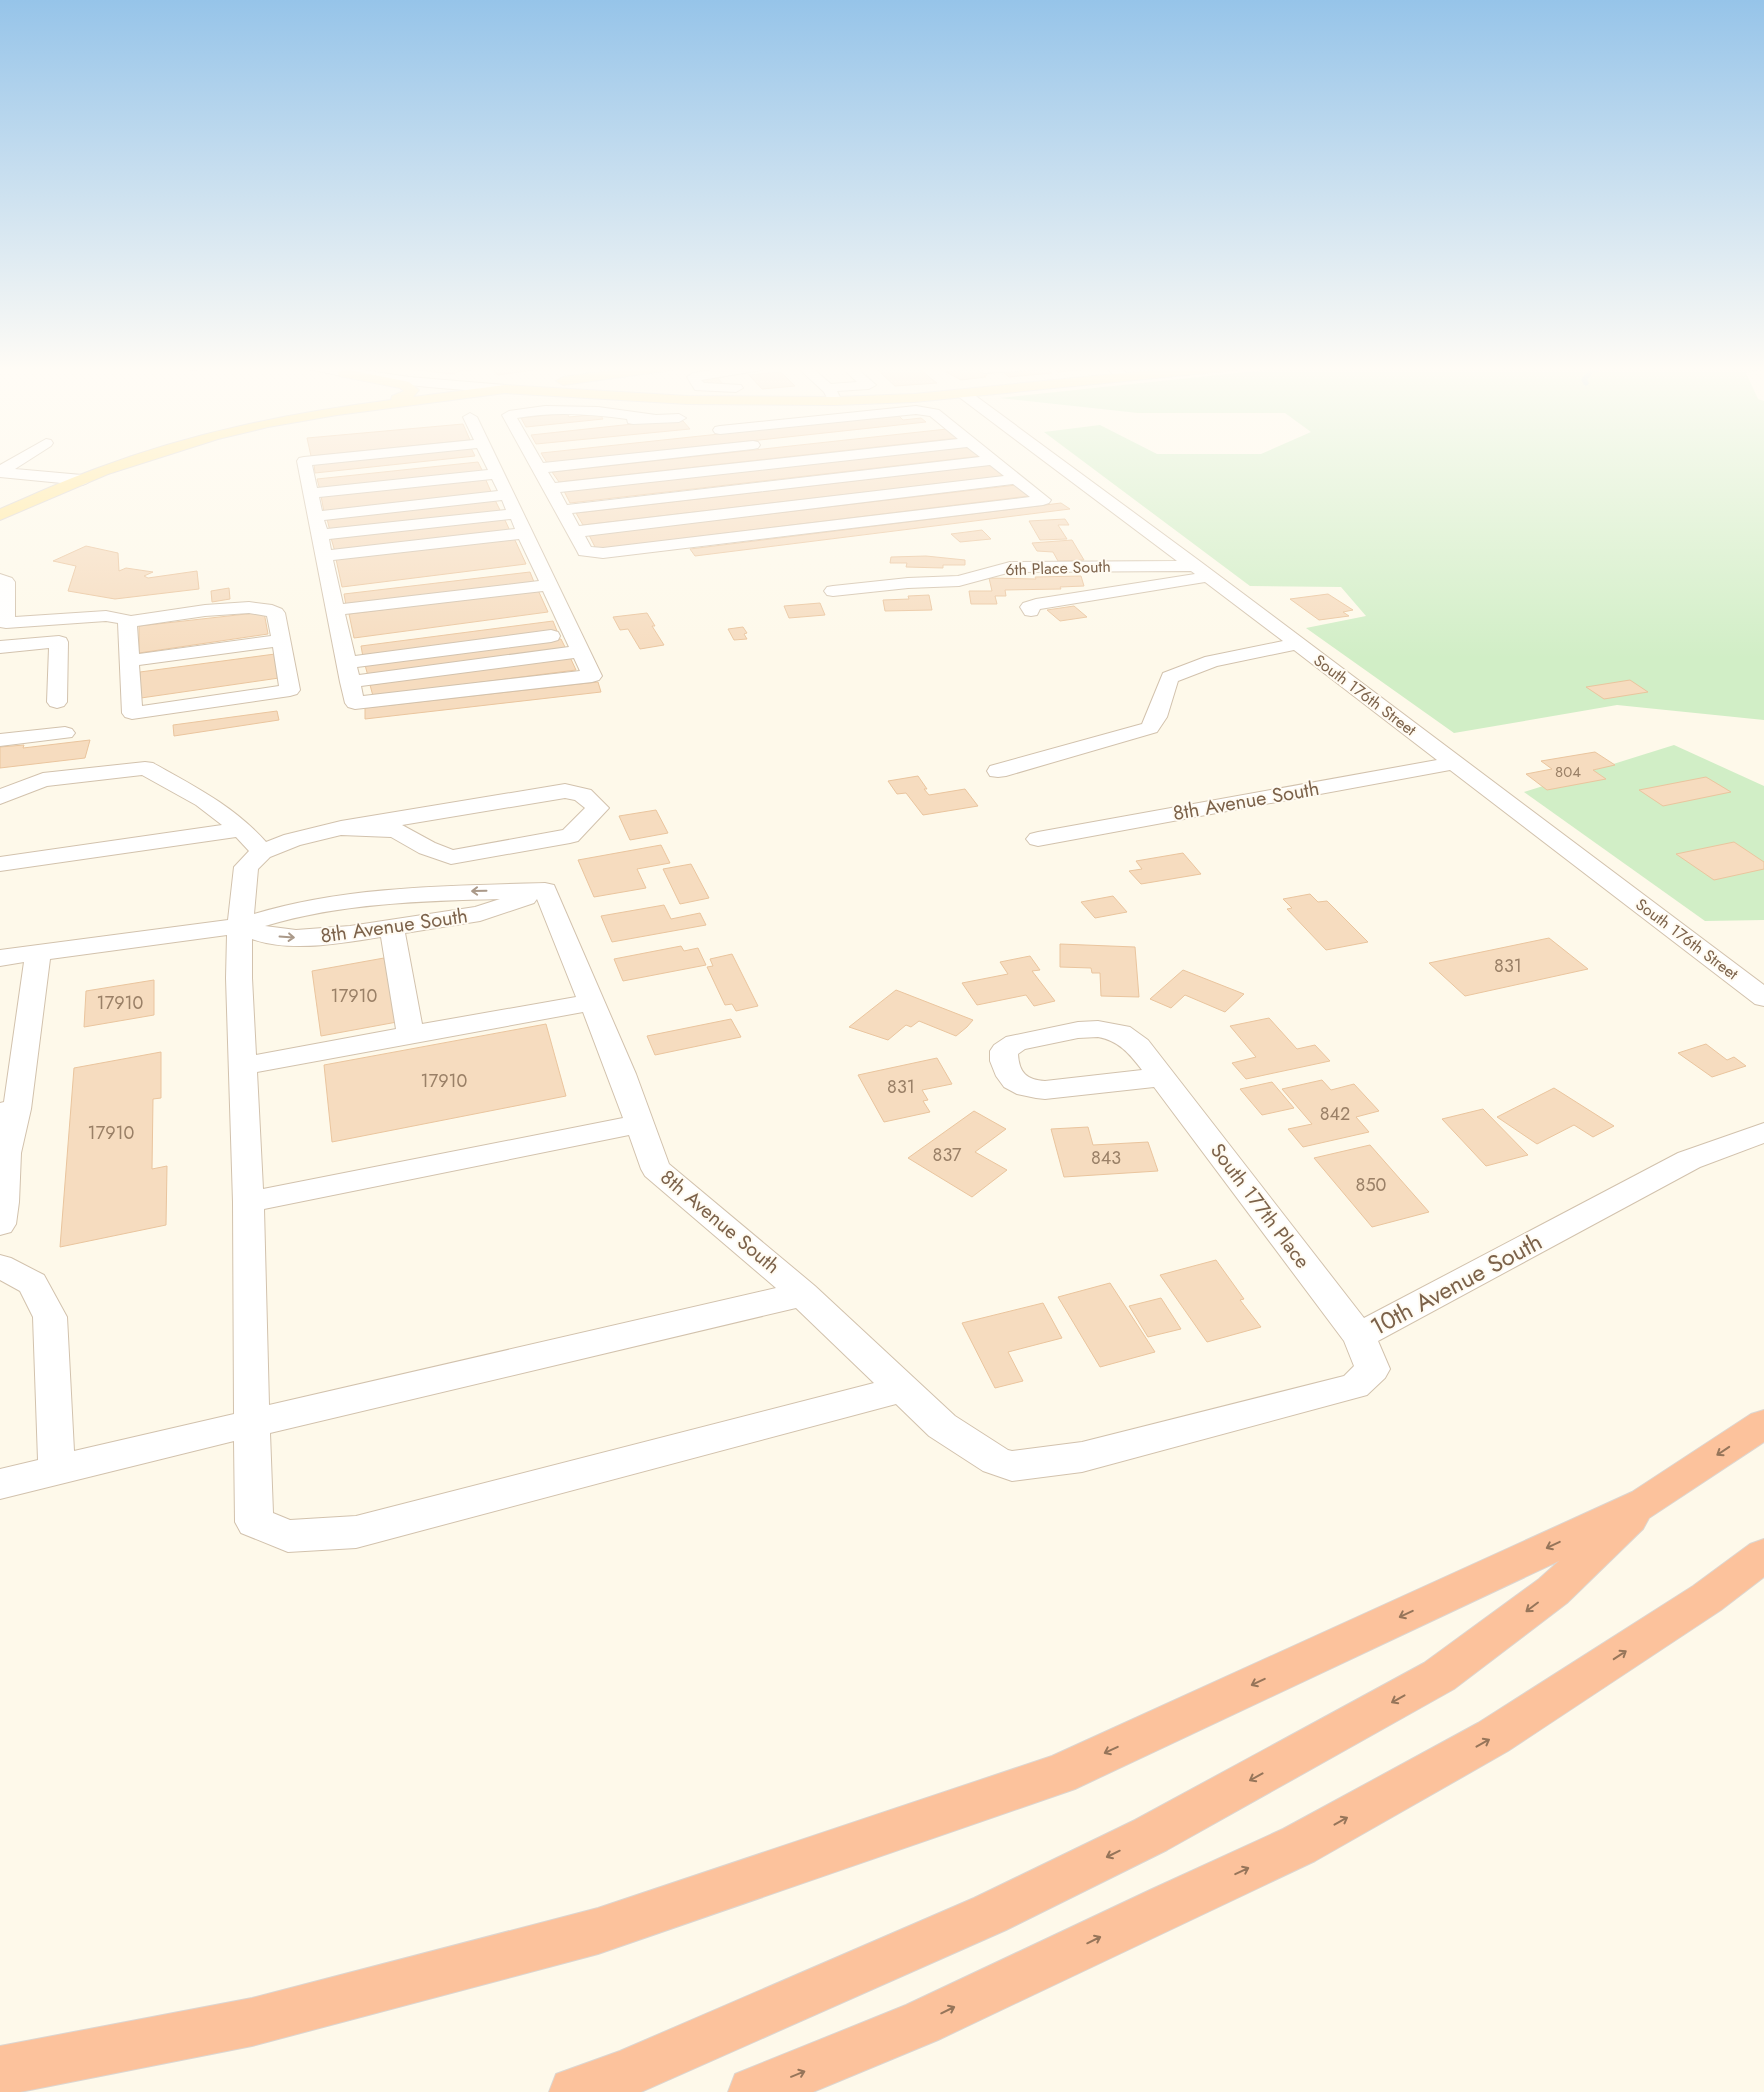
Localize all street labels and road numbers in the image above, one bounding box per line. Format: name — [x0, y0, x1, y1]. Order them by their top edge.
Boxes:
street label: 6th Place South — [1005, 555, 1111, 581]
street label: South 176th Street — [1309, 649, 1421, 741]
street label: 8th Avenue South — [1171, 774, 1321, 828]
street label: South 176th Street — [1631, 893, 1743, 985]
street label: 8th Avenue South — [319, 901, 469, 951]
street label: South 177th Place — [1203, 1137, 1317, 1275]
street label: 8th Avenue South — [654, 1163, 786, 1281]
street label: 10th Avenue South — [1364, 1224, 1548, 1344]

